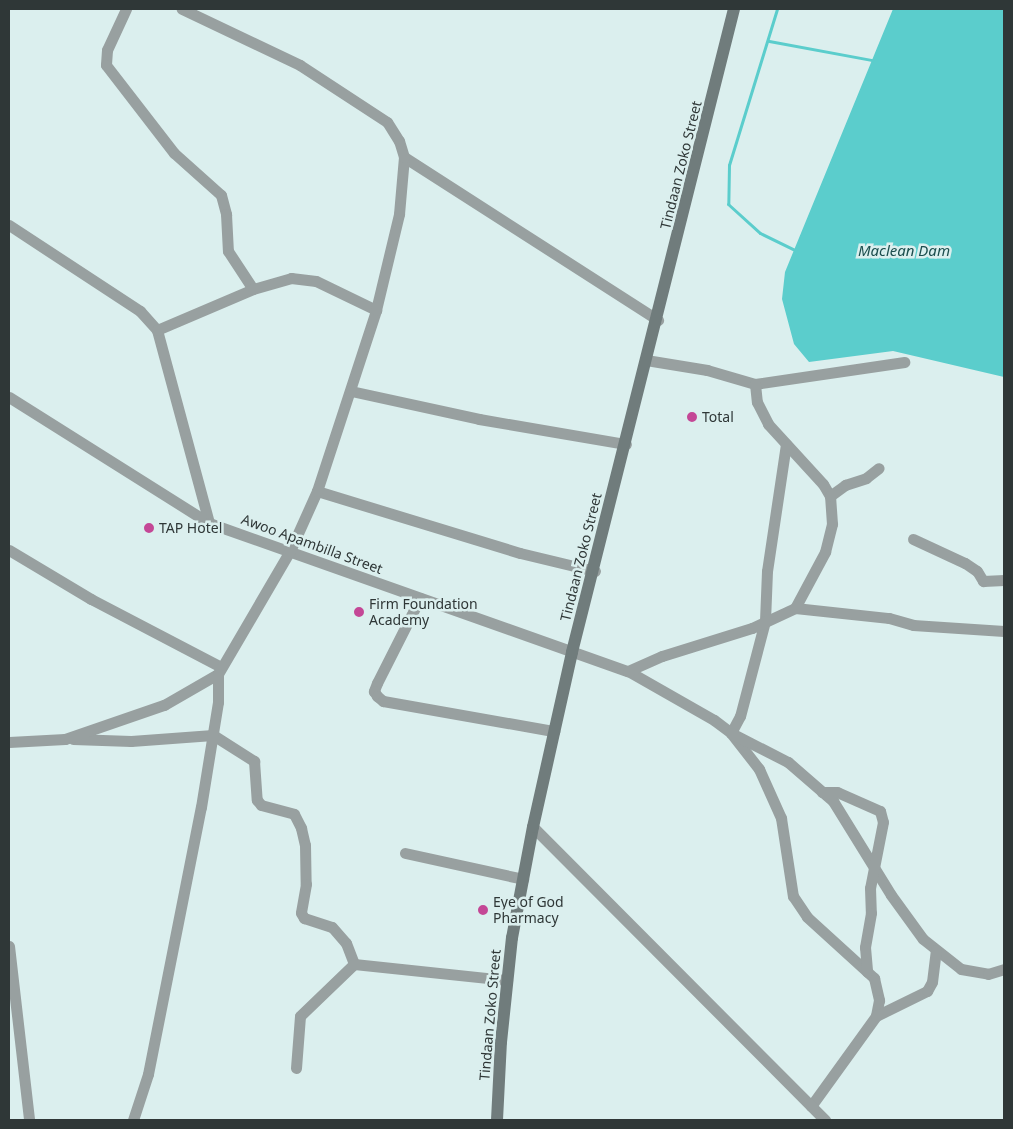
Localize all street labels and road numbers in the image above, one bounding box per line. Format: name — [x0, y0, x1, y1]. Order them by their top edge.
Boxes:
street label: Tindaan Zoko Street — [657, 99, 705, 231]
street label: Tindaan Zoko Street — [557, 491, 605, 623]
street label: Awoo Apambilla Street — [239, 511, 385, 577]
street label: Tindaan Zoko Street — [476, 949, 504, 1081]

